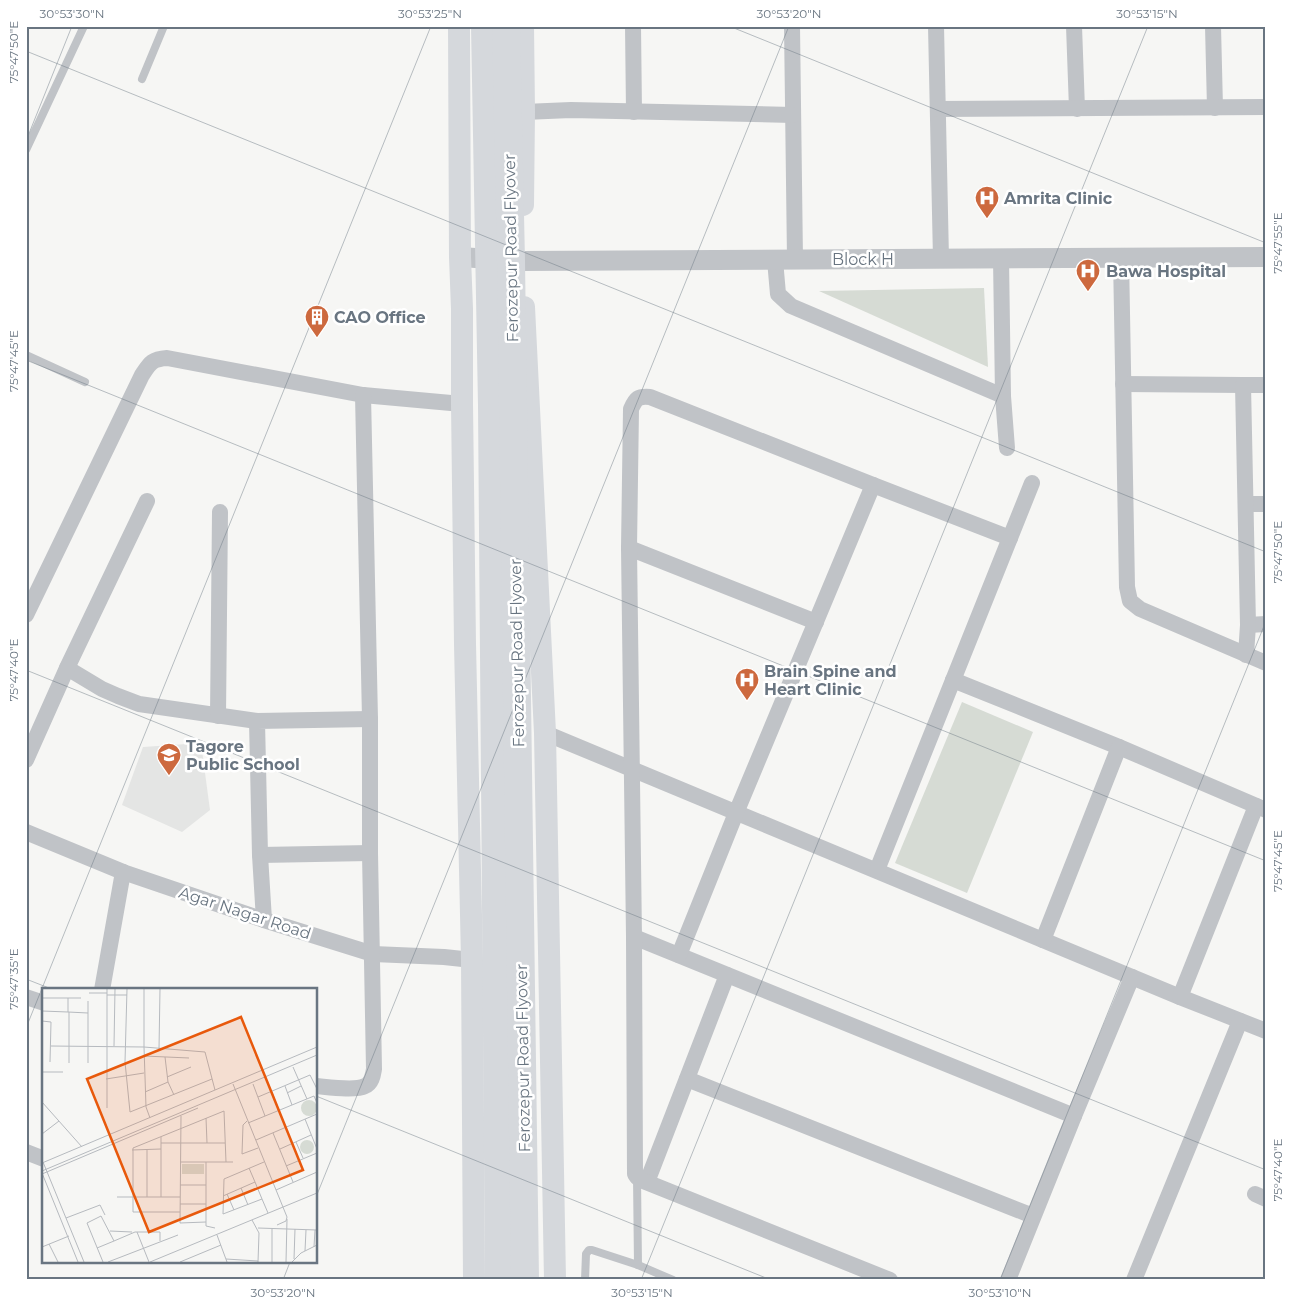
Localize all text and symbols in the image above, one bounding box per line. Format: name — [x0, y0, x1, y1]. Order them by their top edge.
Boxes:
text: 30°53'30"N — [40, 6, 104, 21]
text: 30°53'25"N — [398, 6, 462, 21]
text: 30°53'20"N — [756, 6, 822, 21]
text: 30°53'15"N — [1116, 6, 1178, 21]
text: 75°47'50"E — [6, 21, 21, 83]
street label: Ferozepur Road Flyover — [500, 154, 522, 342]
hospital icon: Amrita Clinic — [974, 185, 1000, 219]
place label: Amrita Clinic — [1003, 189, 1113, 208]
text: 75°47'55"E — [1270, 212, 1285, 274]
street label: Block H — [832, 250, 894, 269]
hospital icon: Bawa Hospital — [1075, 258, 1101, 292]
place label: Bawa Hospital — [1106, 262, 1226, 281]
building icon: CAO Office — [304, 304, 330, 338]
place label: CAO Office — [334, 308, 426, 327]
text: 75°47'45"E — [6, 330, 21, 392]
text: 75°47'50"E — [1270, 521, 1285, 583]
street label: Ferozepur Road Flyover — [506, 559, 528, 747]
text: 75°47'40"E — [6, 638, 21, 702]
place label: Brain Spine and Heart Clinic — [764, 662, 897, 699]
hospital icon: Brain Spine and Heart Clinic — [734, 667, 760, 701]
place label: Tagore Public School — [186, 737, 300, 774]
school or university icon: Tagore Public School — [156, 742, 182, 776]
text: 75°47'45"E — [1270, 830, 1285, 892]
street label: Agar Nagar Road — [177, 883, 313, 943]
text: 75°47'35"E — [6, 948, 21, 1010]
street label: Ferozepur Road Flyover — [512, 964, 534, 1152]
inset map — [42, 988, 318, 1264]
text: 75°47'40"E — [1270, 1138, 1285, 1202]
text: 30°53'20"N — [250, 1285, 316, 1300]
text: 30°53'15"N — [611, 1285, 673, 1300]
text: 30°53'10"N — [969, 1285, 1031, 1300]

